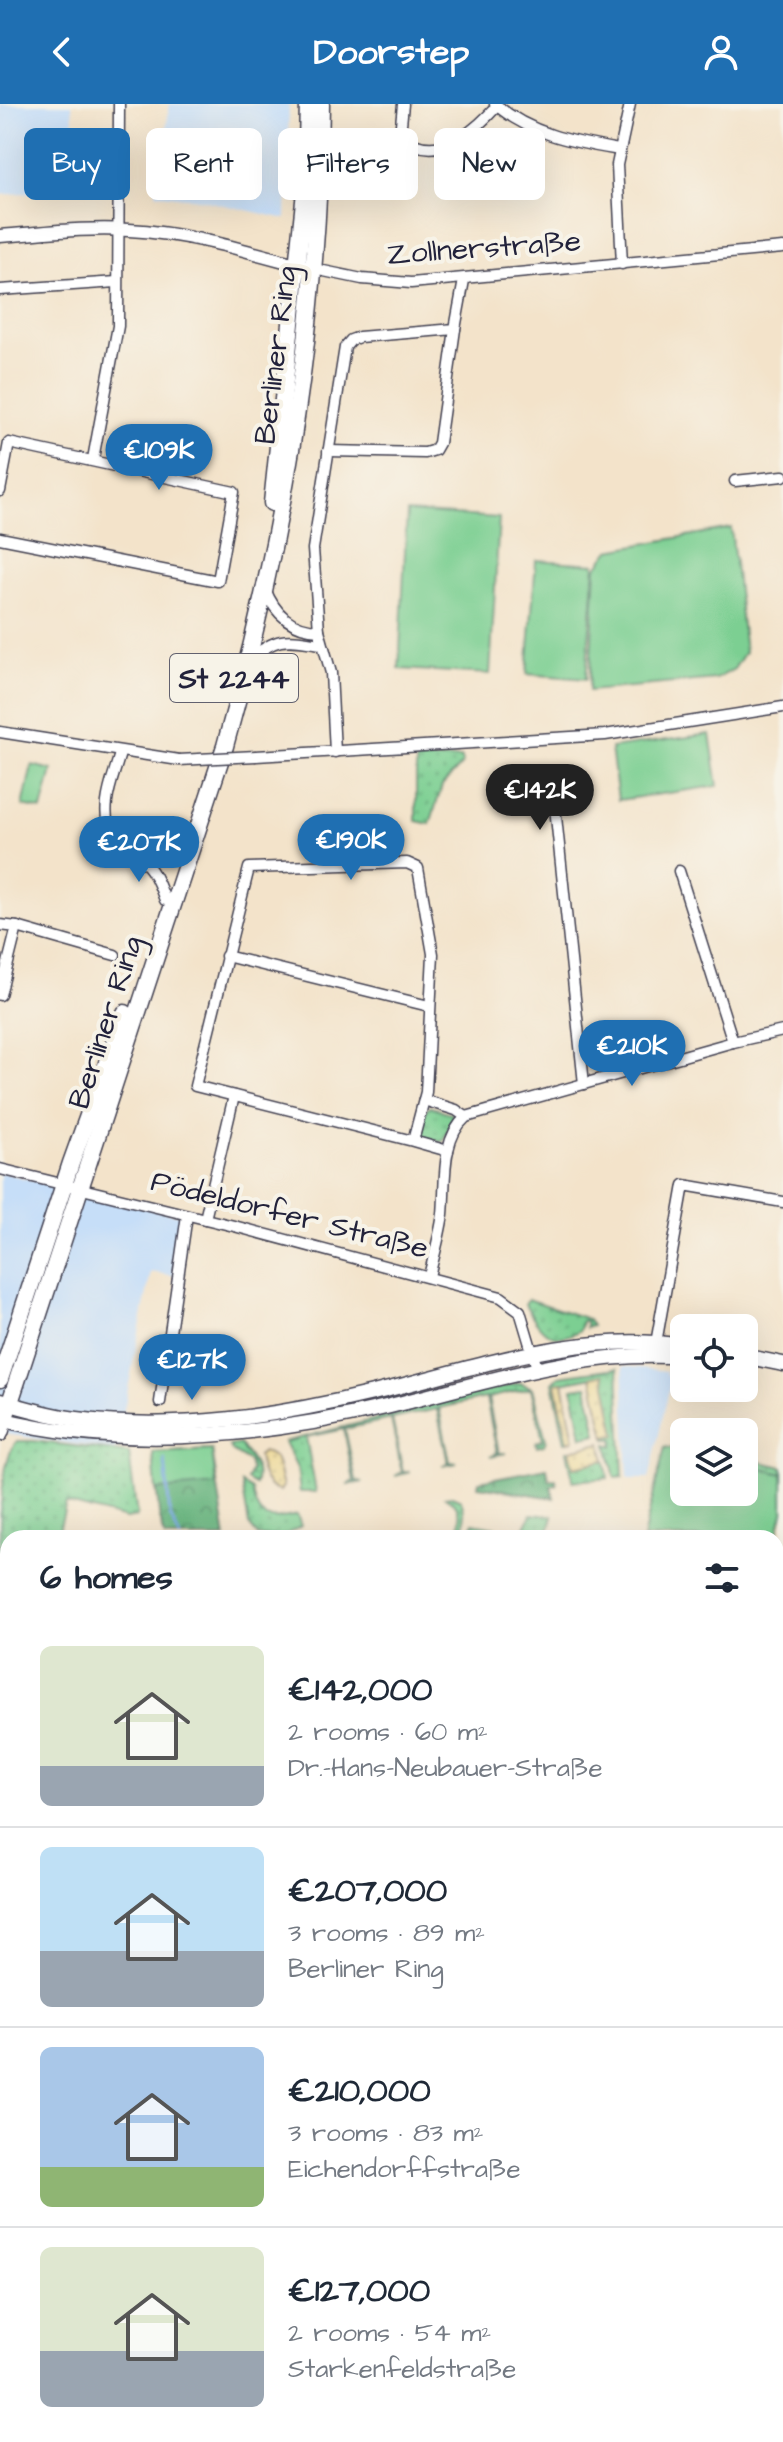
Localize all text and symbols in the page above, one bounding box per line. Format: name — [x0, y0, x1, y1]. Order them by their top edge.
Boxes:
text: Doorstep — [314, 27, 469, 78]
icon: back — [40, 30, 84, 74]
icon: person — [699, 30, 743, 74]
chip: Buy — [24, 128, 130, 200]
chip: Rent — [146, 128, 262, 200]
chip: Filters — [278, 128, 418, 200]
chip: New — [434, 128, 545, 200]
street label: Zollnerstraße — [386, 220, 582, 276]
street label: Berliner Ring — [244, 263, 309, 447]
pin: €109K — [103, 424, 215, 492]
text: €109K — [124, 432, 194, 468]
road number: St 2244 — [170, 654, 298, 702]
pin: €142K — [484, 764, 596, 832]
text: €142K — [504, 772, 576, 808]
pin: €190K — [295, 814, 407, 882]
pin: €207K — [83, 816, 195, 884]
text: €190K — [316, 822, 386, 858]
text: €207K — [97, 824, 181, 860]
street label: Berliner Ring — [58, 930, 155, 1114]
pin: €210K — [576, 1020, 688, 1088]
text: €210K — [596, 1028, 668, 1064]
street label: Pödeldorfer Straße — [147, 1160, 433, 1270]
map controls — [670, 1314, 758, 1506]
button: locate — [670, 1314, 758, 1402]
pin: €127K — [136, 1334, 248, 1402]
text: €127K — [157, 1342, 227, 1378]
button: layers — [670, 1418, 758, 1506]
text: 6 homes — [40, 1554, 173, 1602]
icon: filters — [700, 1556, 744, 1600]
text: €142,000 — [288, 1666, 432, 1714]
icon: home — [104, 1678, 200, 1774]
text: 2 rooms · 60 m² — [288, 1714, 488, 1750]
text: Dr.-Hans-Neubauer-Straße — [288, 1750, 602, 1786]
text: €207,000 — [288, 1867, 447, 1915]
icon: home — [104, 1879, 200, 1975]
text: 3 rooms · 89 m² — [288, 1915, 485, 1951]
text: Berliner Ring — [288, 1951, 444, 1987]
text: €210,000 — [288, 2067, 431, 2115]
icon: home — [104, 2079, 200, 2175]
text: 3 rooms · 83 m² — [288, 2115, 483, 2151]
text: Eichendorffstraße — [288, 2151, 521, 2187]
text: €127,000 — [288, 2267, 430, 2315]
icon: home — [104, 2279, 200, 2375]
text: 2 rooms · 54 m² — [288, 2315, 491, 2351]
text: Starkenfeldstraße — [288, 2351, 516, 2387]

